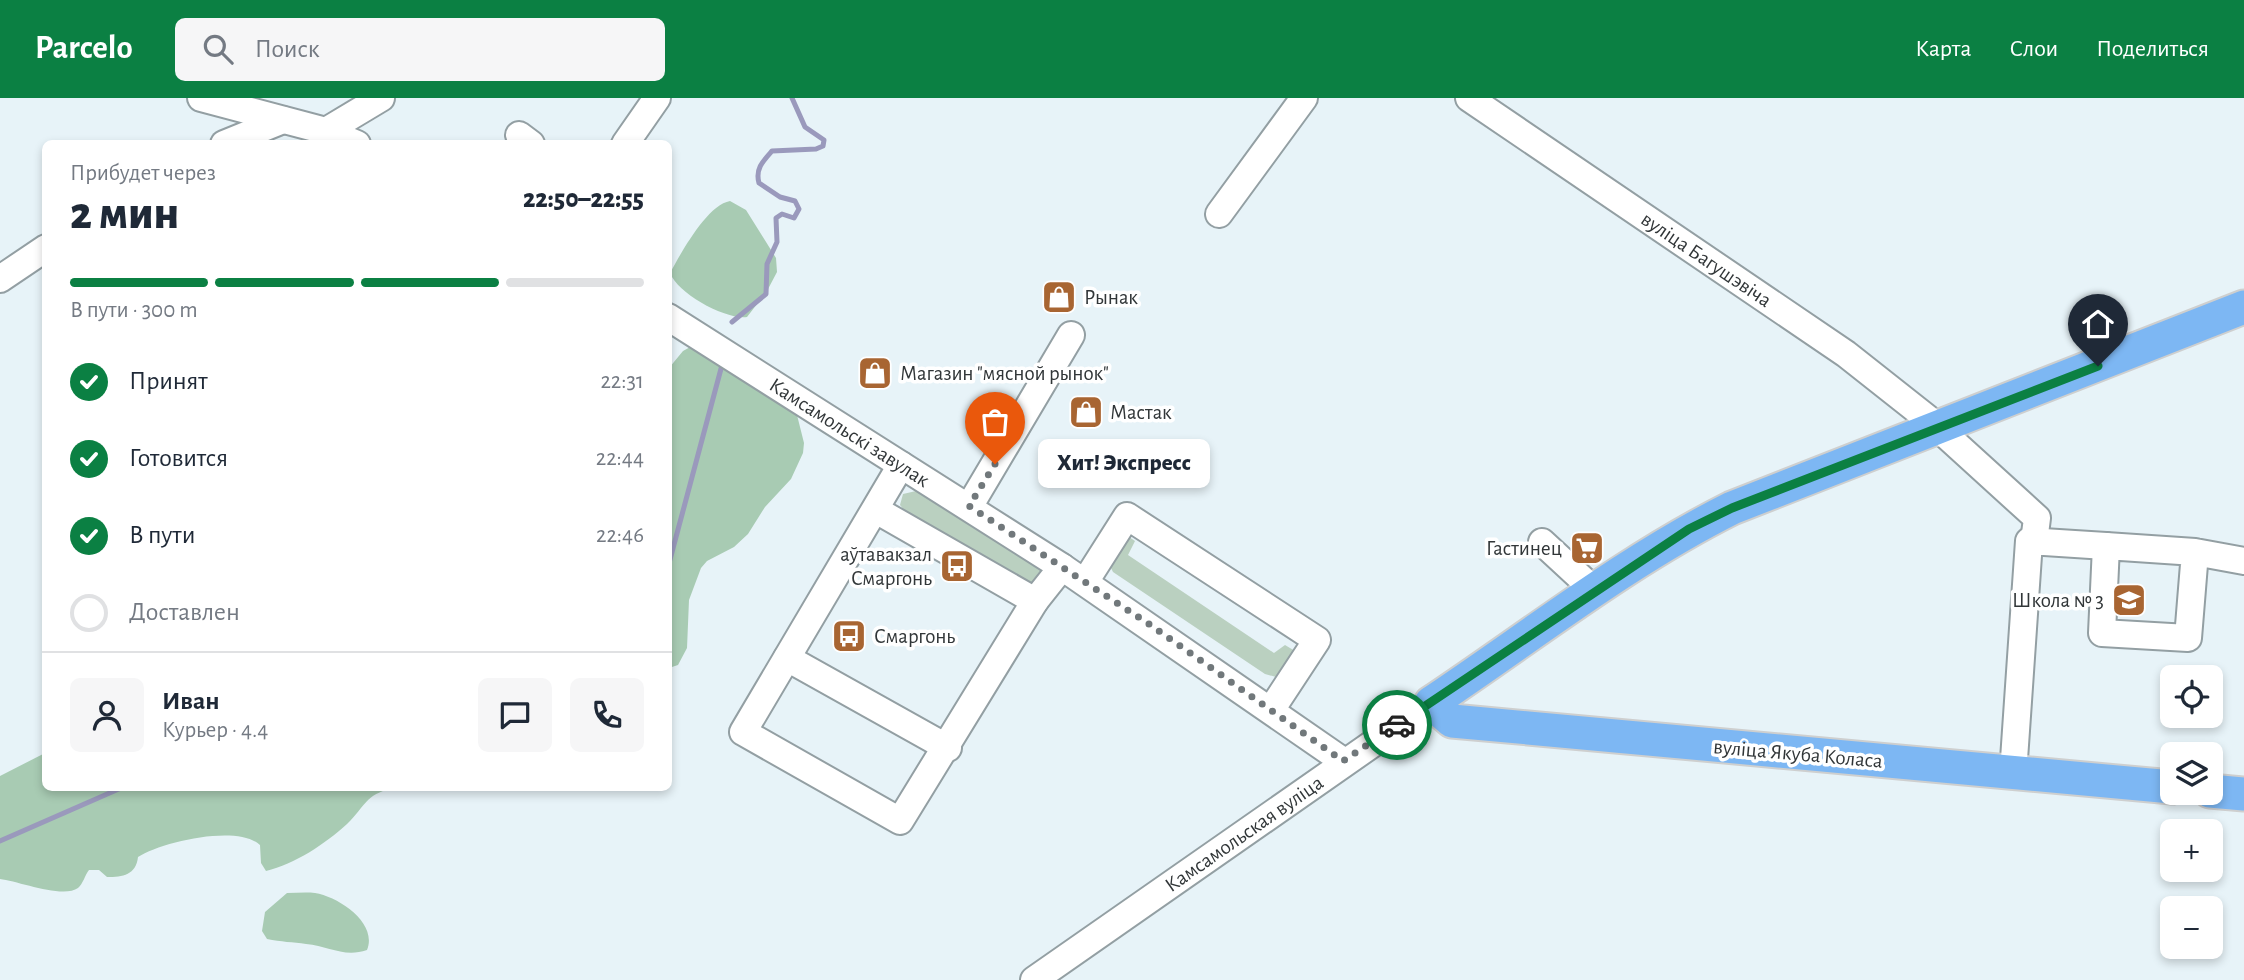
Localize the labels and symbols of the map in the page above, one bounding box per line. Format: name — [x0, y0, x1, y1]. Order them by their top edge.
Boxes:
street label: вуліца Багушэвіча — [1637, 208, 1776, 311]
shop icon: Рынак — [1040, 278, 1078, 316]
place label: Рынак — [1084, 287, 1138, 308]
pin — [2068, 294, 2128, 366]
shop icon: Магазин "мясной рынок" — [856, 354, 894, 392]
place label: Магазин "мясной рынок" — [900, 363, 1109, 384]
street label: Камсамольскі завулак — [766, 374, 933, 491]
pin — [965, 392, 1025, 464]
shop icon: Мастак — [1067, 393, 1105, 431]
place label: Мастак — [1110, 402, 1172, 423]
callout: Хит! Экспресс — [1037, 440, 1208, 488]
supermarket icon: Гастинец — [1568, 529, 1606, 567]
place label: Гастинец — [1486, 538, 1562, 559]
place label: аўтавакзал Смаргонь — [840, 544, 932, 589]
bus stop icon: аўтавакзал Смаргонь — [938, 547, 976, 585]
school or university icon: Школа № 3 — [2110, 581, 2148, 619]
place label: Школа № 3 — [2012, 590, 2104, 611]
bus stop icon: Смаргонь — [830, 617, 868, 655]
place label: Смаргонь — [874, 626, 955, 647]
courier — [1362, 690, 1432, 760]
street label: вуліца Якуба Коласа — [1712, 736, 1884, 772]
street label: Камсамольская вуліца — [1161, 771, 1327, 896]

